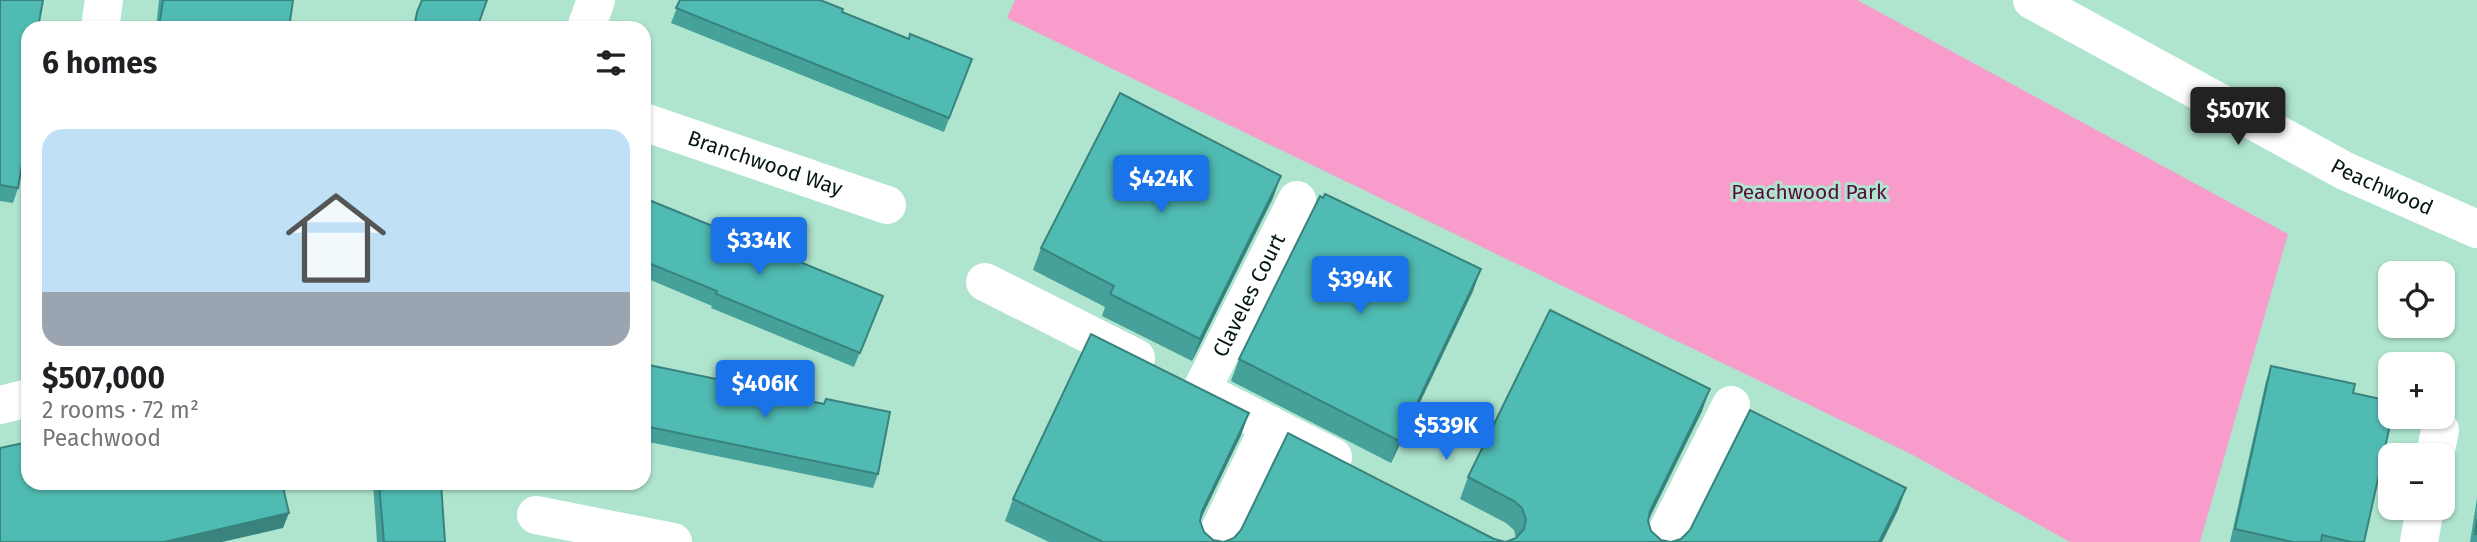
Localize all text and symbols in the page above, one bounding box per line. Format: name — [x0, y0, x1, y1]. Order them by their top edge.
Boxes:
icon: filters — [592, 44, 630, 82]
text: 6 homes — [42, 45, 157, 81]
pin: $507K — [2189, 88, 2287, 147]
text: $507K — [2206, 96, 2270, 124]
street label: Branchwood Way — [684, 125, 847, 202]
street label: Peachwood — [2326, 153, 2437, 221]
pin: $424K — [1112, 156, 1210, 215]
text: $424K — [1129, 164, 1193, 192]
icon: home — [273, 175, 399, 301]
park label: Peachwood Park — [1731, 179, 1887, 205]
pin: $334K — [710, 218, 808, 277]
text: $334K — [727, 226, 791, 254]
street label: Claveles Court — [1207, 229, 1291, 361]
pin: $394K — [1311, 256, 1409, 316]
map controls — [2378, 261, 2455, 520]
button: locate — [2378, 261, 2455, 338]
text: $394K — [1328, 265, 1392, 293]
button: + — [2378, 352, 2455, 429]
text: $507,000 — [42, 360, 165, 396]
pin: $406K — [716, 360, 814, 420]
text: $406K — [732, 369, 798, 397]
text: 2 rooms · 72 m² — [42, 396, 199, 424]
pin: $539K — [1397, 402, 1495, 462]
text: $539K — [1414, 411, 1478, 439]
text: Peachwood — [42, 424, 161, 452]
button: − — [2378, 443, 2455, 520]

